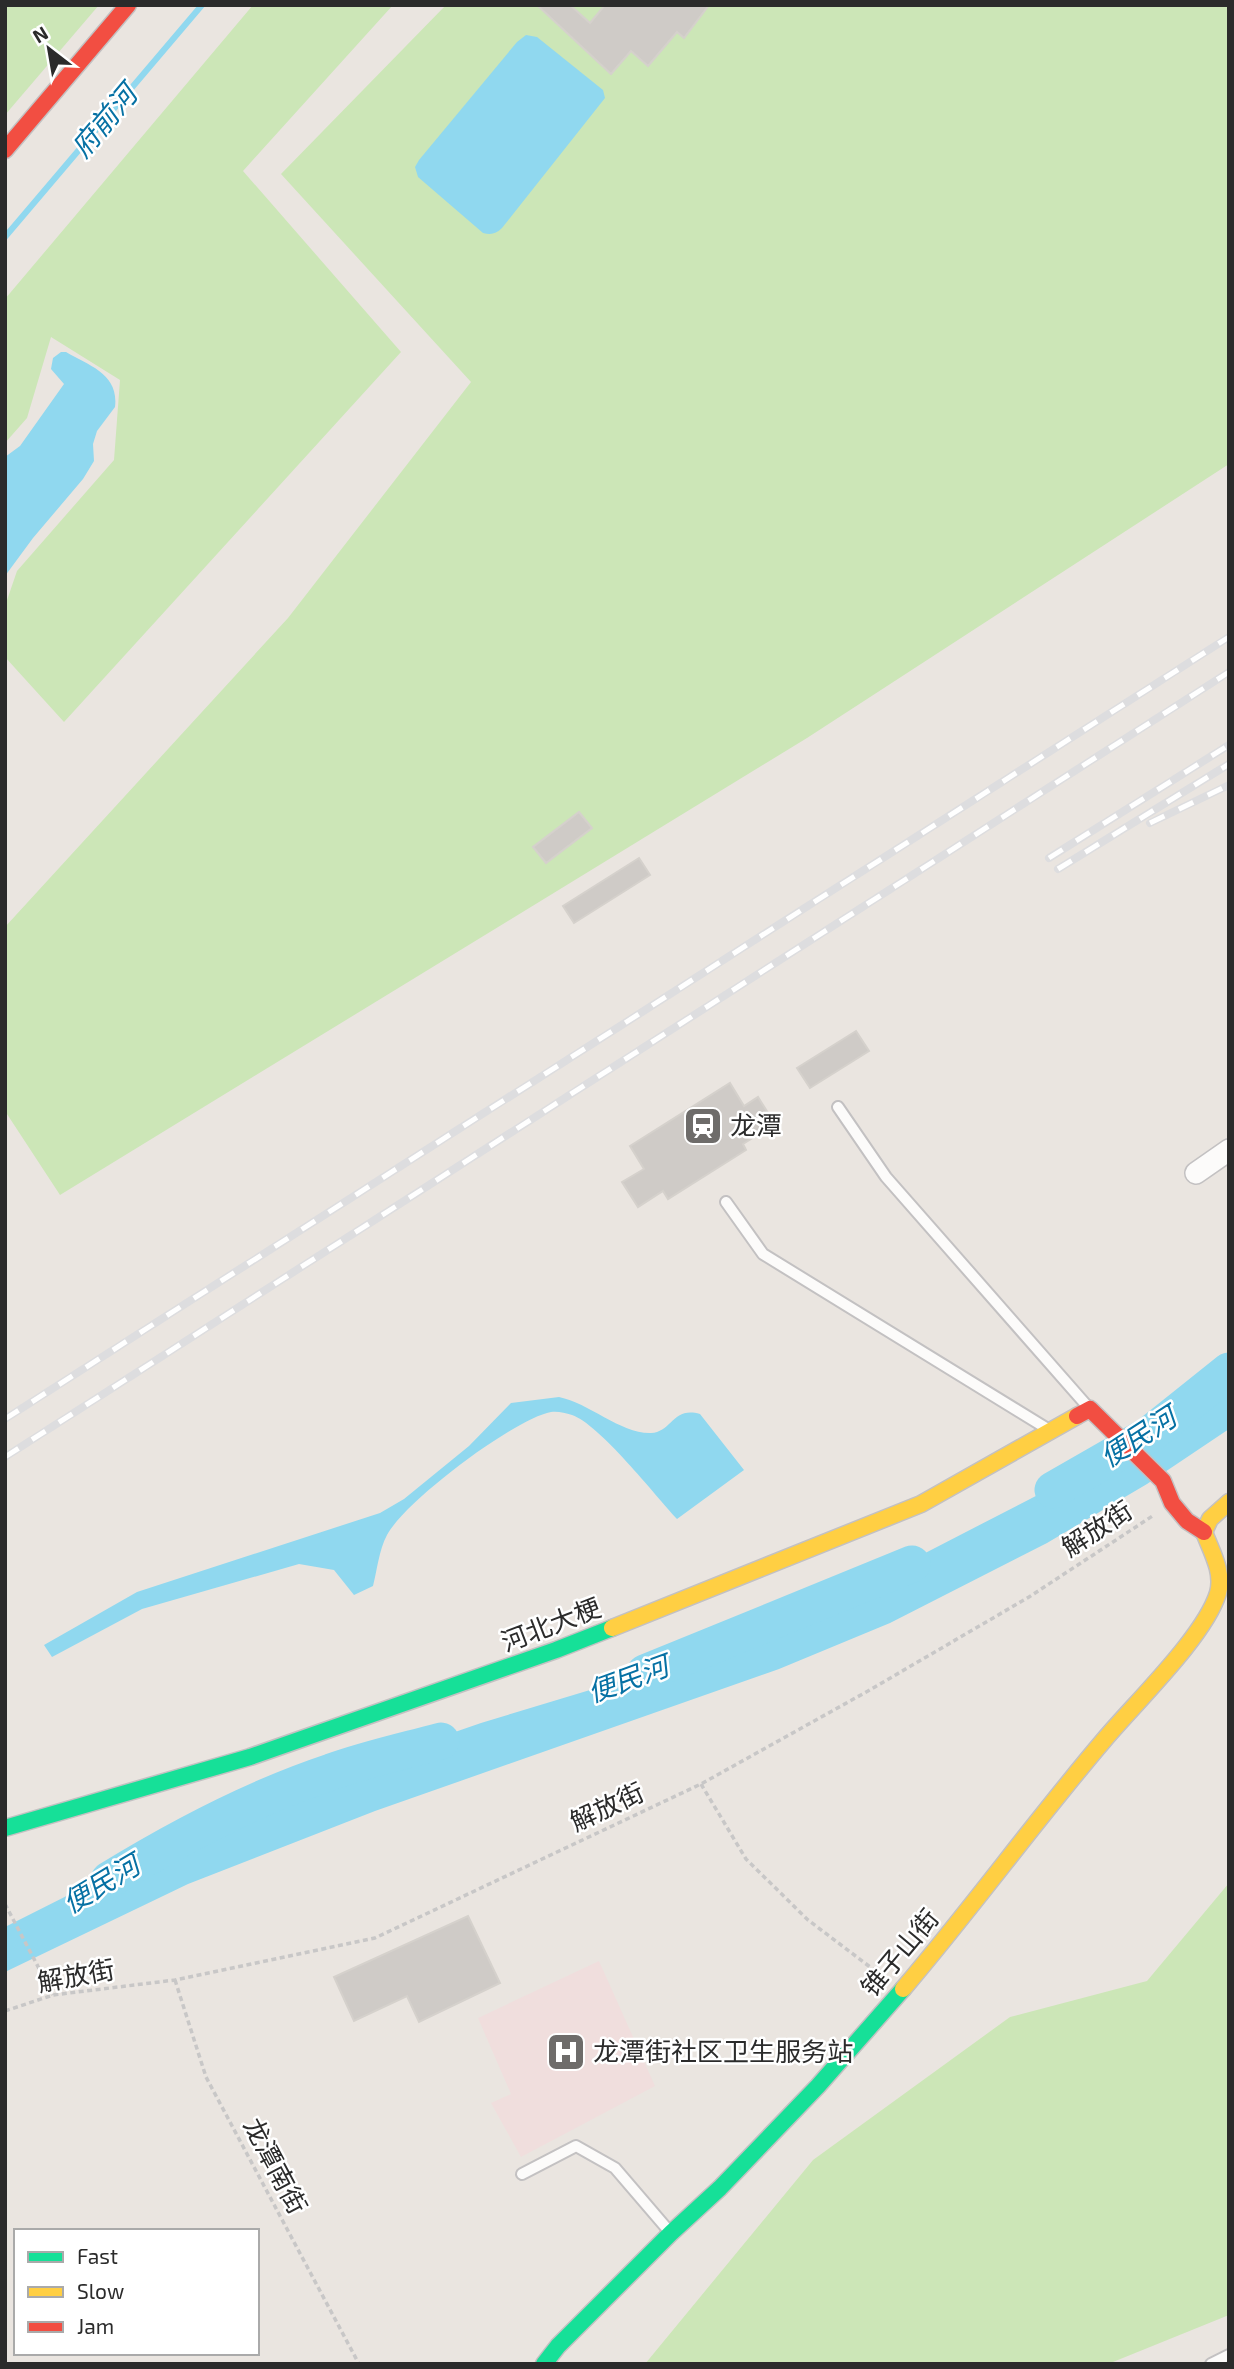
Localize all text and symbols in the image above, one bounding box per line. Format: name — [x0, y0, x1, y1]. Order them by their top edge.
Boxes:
north arrow — [14, 14, 84, 84]
text: N — [28, 21, 52, 47]
water label: 府前河 — [63, 73, 146, 163]
station icon: 龙潭 — [682, 1105, 724, 1147]
place label: 龙潭 — [730, 1109, 782, 1140]
water label: 便民河 — [1093, 1396, 1186, 1473]
street label: 解放街 — [1055, 1493, 1137, 1562]
street label: 河北大梗 — [496, 1590, 605, 1657]
water label: 便民河 — [582, 1646, 678, 1708]
street label: 解放街 — [564, 1775, 648, 1836]
water label: 便民河 — [56, 1844, 150, 1919]
street label: 锥子山街 — [854, 1902, 944, 2002]
street label: 解放街 — [35, 1952, 117, 1997]
hospital icon: 龙潭街社区卫生服务站 — [545, 2031, 587, 2073]
place label: 龙潭街社区卫生服务站 — [593, 2035, 853, 2066]
street label: 龙潭南街 — [238, 2112, 314, 2218]
legend — [14, 2229, 259, 2355]
text: Fast — [77, 2243, 118, 2268]
text: Slow — [77, 2278, 124, 2303]
text: Jam — [77, 2313, 114, 2338]

